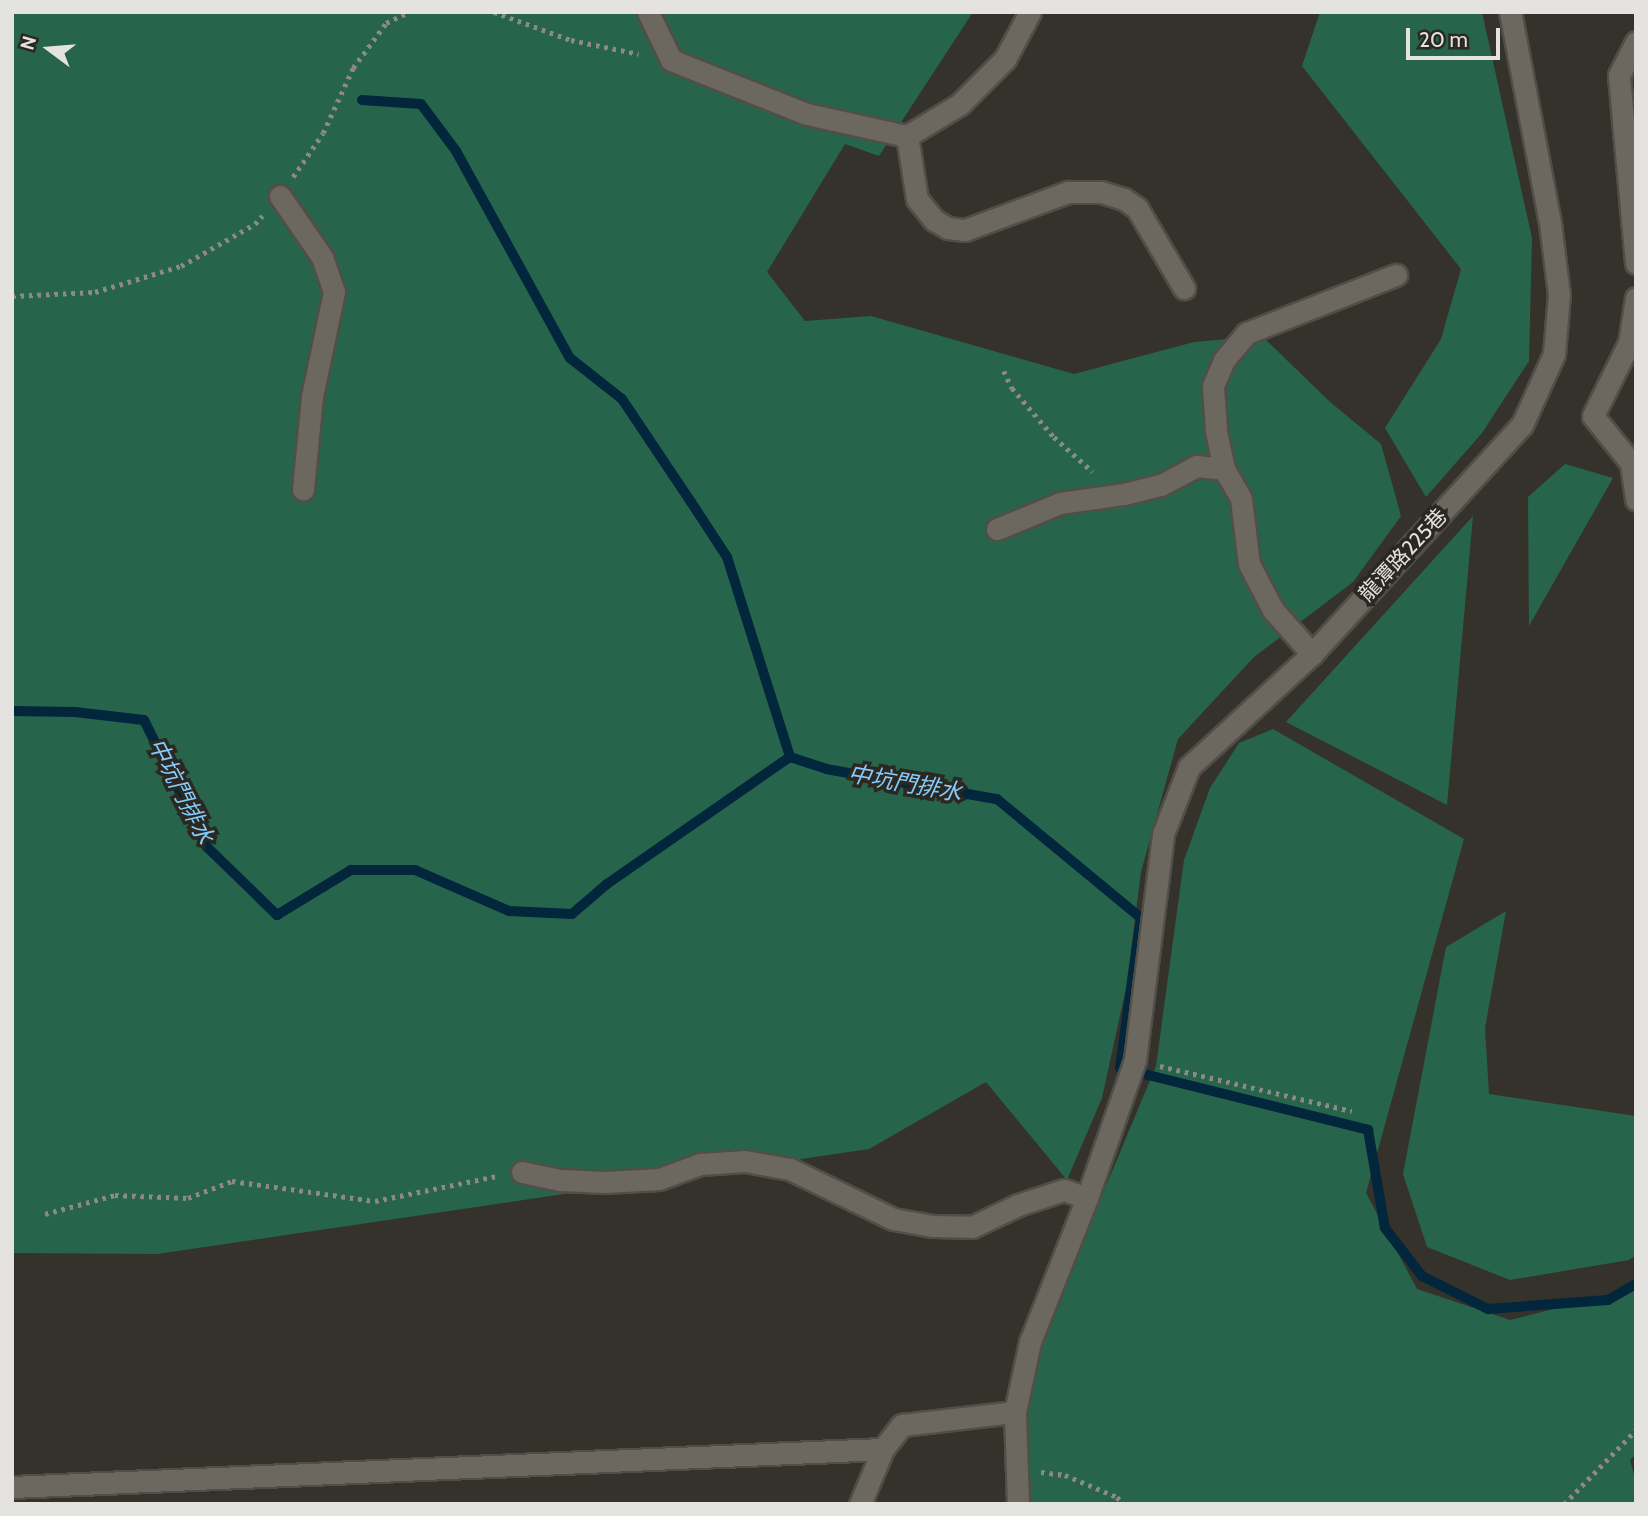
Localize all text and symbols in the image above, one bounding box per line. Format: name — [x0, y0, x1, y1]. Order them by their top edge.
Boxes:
north arrow — [14, 14, 84, 84]
scale bar — [1410, 14, 1504, 58]
text: 20 m — [1419, 27, 1468, 52]
text: N — [15, 33, 41, 53]
street label: 龍潭路225巷 — [1354, 503, 1452, 607]
water label: 中坑門排水 — [143, 734, 219, 848]
water label: 中坑門排水 — [846, 759, 964, 807]

